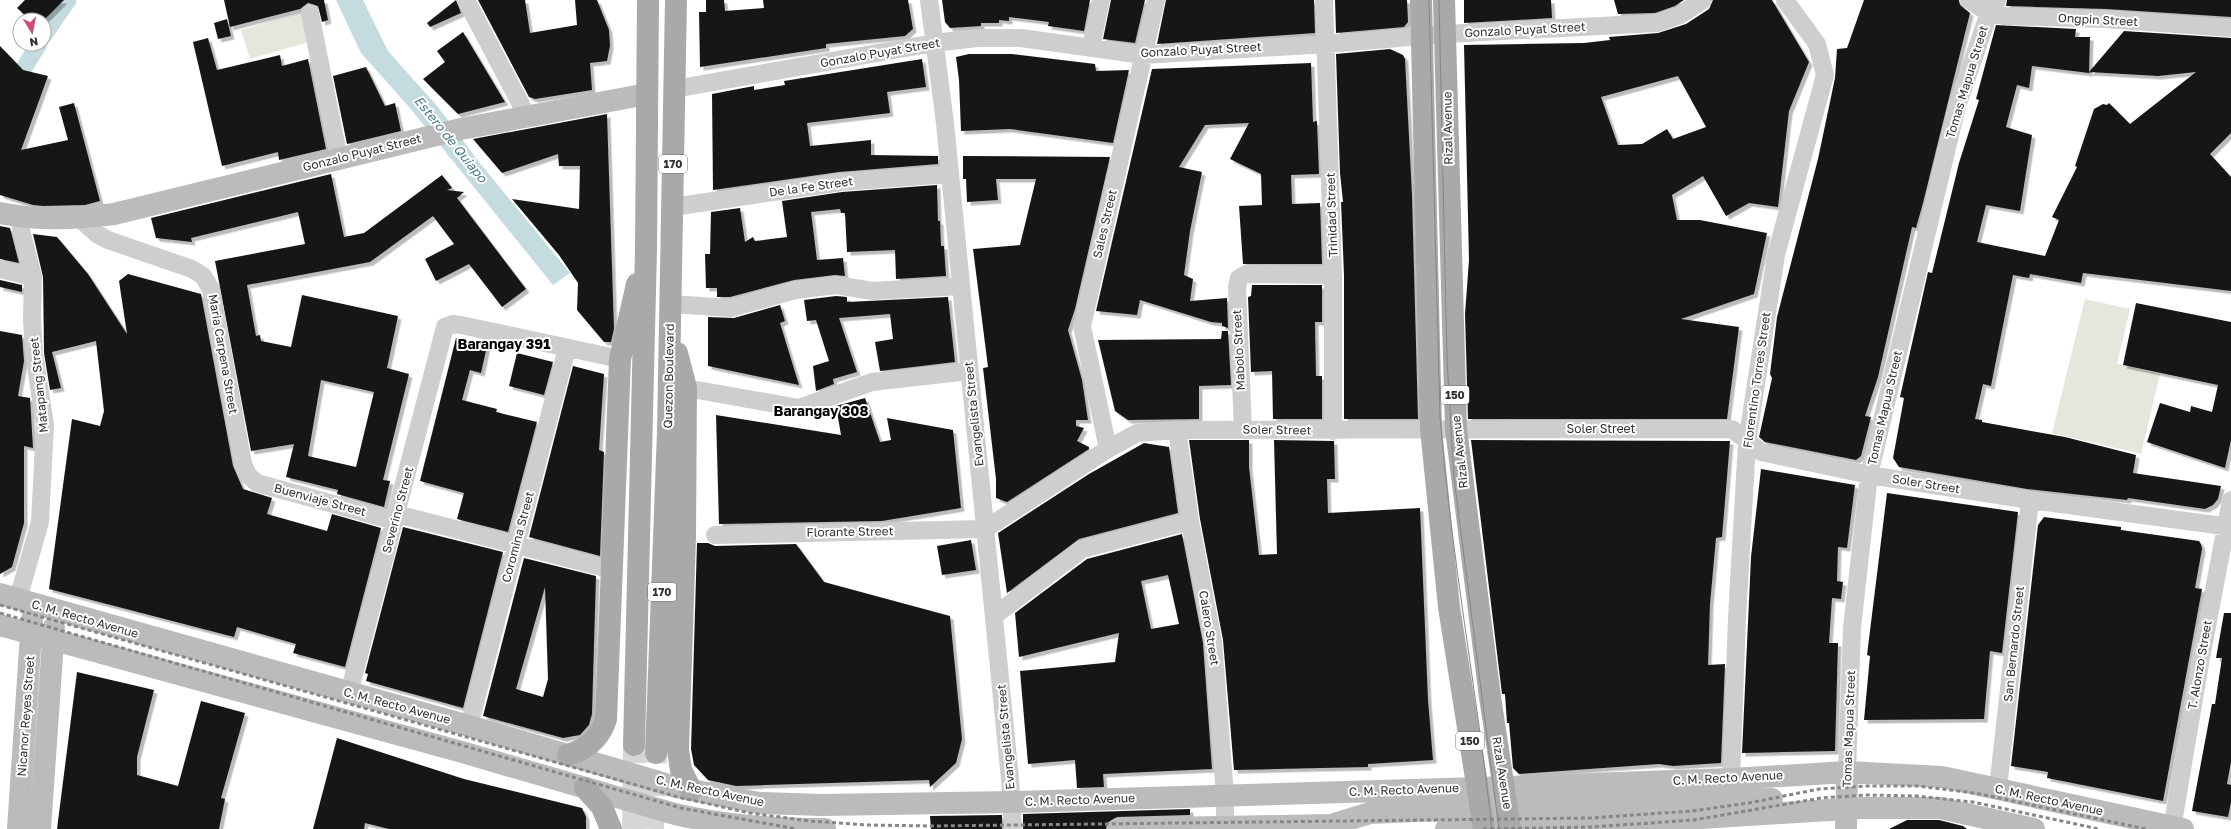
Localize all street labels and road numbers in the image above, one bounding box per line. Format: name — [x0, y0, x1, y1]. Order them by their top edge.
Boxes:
street label: Ongpin Street — [2058, 10, 2139, 29]
street label: Gonzalo Puyat Street — [1464, 19, 1586, 40]
street label: Tomas Mapua Street — [1942, 23, 1991, 140]
street label: Gonzalo Puyat Street — [819, 35, 941, 70]
street label: Gonzalo Puyat Street — [1140, 39, 1262, 60]
street label: Rizal Avenue — [1439, 91, 1456, 165]
street label: Gonzalo Puyat Street — [301, 131, 423, 174]
road number: 170 — [659, 155, 687, 173]
street label: Trinidad Street — [1323, 172, 1340, 258]
street label: De la Fe Street — [768, 173, 854, 200]
street label: Sales Street — [1089, 188, 1120, 260]
street label: Maria Carpena Street — [206, 293, 241, 415]
street label: Mabolo Street — [1229, 309, 1248, 391]
street label: Florentino Torres Street — [1740, 311, 1773, 449]
street label: Quezon Boulevard — [660, 323, 677, 429]
street label: Matapang Street — [26, 336, 51, 434]
street label: Tomas Mapua Street — [1864, 349, 1905, 467]
street label: Evangelista Street — [961, 361, 986, 467]
road number: 150 — [1441, 386, 1469, 404]
street label: Rizal Avenue — [1448, 415, 1471, 489]
street label: Soler Street — [1243, 421, 1312, 438]
street label: Soler Street — [1567, 421, 1636, 436]
street label: Severino Street — [379, 465, 416, 555]
street label: Soler Street — [1891, 471, 1961, 496]
street label: Buenviaje Street — [272, 480, 368, 519]
street label: Coromina Street — [498, 490, 537, 584]
street label: Florante Street — [806, 523, 894, 540]
road number: 170 — [648, 583, 676, 601]
street label: San Bernardo Street — [2000, 585, 2027, 703]
street label: Calero Street — [1196, 589, 1223, 667]
street label: C. M. Recto Avenue — [30, 596, 140, 641]
street label: T. Alonzo Street — [2184, 619, 2215, 711]
street label: Nicanor Reyes Street — [14, 655, 37, 777]
street label: Tomas Mapua Street — [1839, 670, 1858, 788]
street label: C. M. Recto Avenue — [342, 684, 452, 727]
street label: Evangelista Street — [993, 684, 1018, 790]
road number: 150 — [1456, 732, 1484, 750]
street label: Rizal Avenue — [1489, 735, 1516, 810]
street label: C. M. Recto Avenue — [1672, 767, 1783, 788]
street label: C. M. Recto Avenue — [655, 772, 766, 809]
street label: C. M. Recto Avenue — [1349, 780, 1459, 799]
street label: C. M. Recto Avenue — [1994, 781, 2105, 818]
street label: C. M. Recto Avenue — [1025, 790, 1135, 809]

